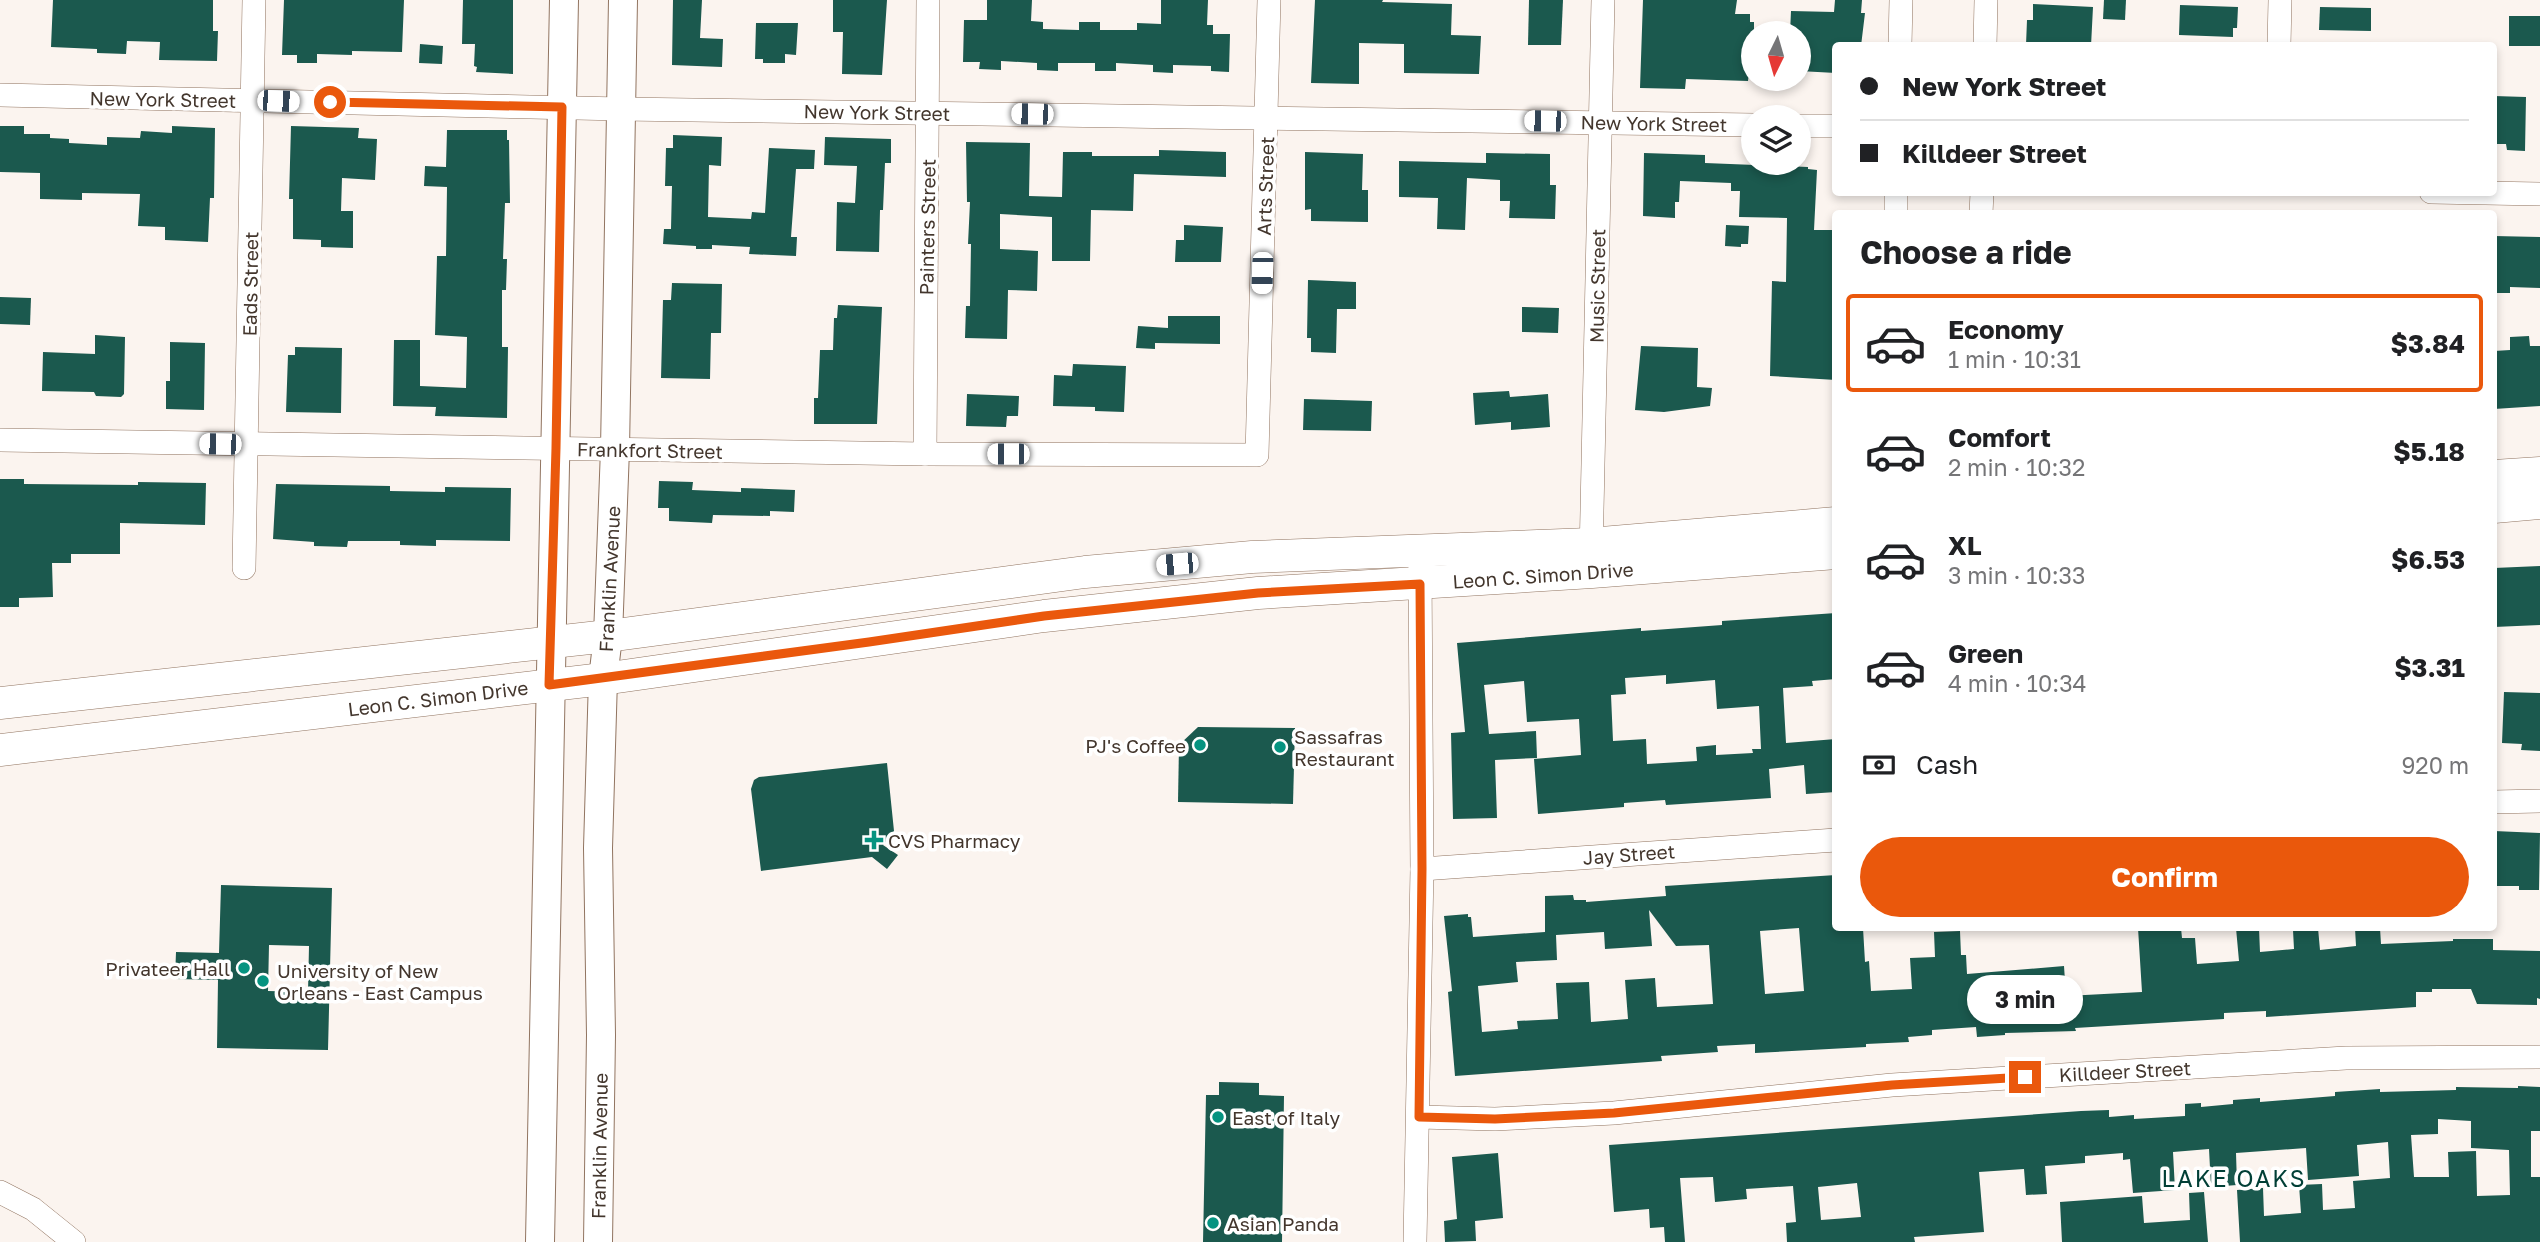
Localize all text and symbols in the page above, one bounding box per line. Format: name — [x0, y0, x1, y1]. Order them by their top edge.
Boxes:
north arrow — [1741, 21, 1811, 91]
map controls — [1741, 21, 1811, 175]
text: New York Street — [1902, 71, 2107, 102]
street label: New York Street — [90, 86, 236, 112]
route start — [314, 86, 346, 118]
car — [257, 90, 300, 112]
street label: New York Street — [804, 99, 950, 125]
car — [1011, 103, 1054, 125]
button: layers — [1741, 105, 1811, 175]
car — [1524, 110, 1567, 132]
street label: New York Street — [1581, 110, 1727, 136]
street label: Arts Street — [1252, 136, 1278, 236]
text: Killdeer Street — [1902, 138, 2087, 169]
street label: Painters Street — [914, 158, 940, 296]
street label: Music Street — [1585, 229, 1609, 343]
street label: Eads Street — [238, 231, 262, 337]
text: Choose a ride — [1860, 233, 2072, 271]
car — [1251, 252, 1274, 294]
icon: car — [1864, 312, 1927, 375]
text: Economy — [1948, 314, 2064, 345]
text: $3.84 — [2391, 328, 2465, 359]
text: 1 min · 10:31 — [1948, 345, 2081, 373]
icon: car — [1864, 420, 1927, 483]
text: Comfort — [1948, 422, 2051, 453]
car — [199, 433, 242, 455]
text: $5.18 — [2393, 436, 2465, 467]
street label: Frankfort Street — [577, 437, 723, 463]
car — [988, 444, 1030, 465]
text: 2 min · 10:32 — [1948, 453, 2085, 481]
street label: Franklin Avenue — [594, 505, 624, 653]
icon: car — [1864, 528, 1927, 591]
text: XL — [1948, 530, 1982, 561]
text: $6.53 — [2391, 544, 2465, 575]
car — [1156, 552, 1199, 576]
street label: Leon C. Simon Drive — [1452, 557, 1634, 593]
text: 3 min · 10:33 — [1948, 561, 2086, 589]
icon: car — [1864, 636, 1927, 699]
text: Green — [1948, 638, 2023, 669]
text: $3.31 — [2394, 652, 2465, 683]
text: 4 min · 10:34 — [1948, 669, 2087, 697]
street label: Leon C. Simon Drive — [347, 676, 529, 720]
place label: Sassafras Restaurant — [1294, 725, 1395, 770]
place label: PJ's Coffee — [1085, 734, 1186, 757]
marker: PJ's Coffee — [1192, 737, 1208, 753]
marker: Sassafras Restaurant — [1272, 739, 1288, 755]
icon: cash — [1860, 746, 1898, 784]
text: Cash — [1916, 749, 1978, 780]
text: 920 m — [2401, 751, 2469, 779]
place label: CVS Pharmacy — [888, 829, 1021, 852]
marker: CVS Pharmacy — [866, 832, 882, 848]
button: Confirm — [1860, 837, 2469, 917]
street label: Jay Street — [1582, 839, 1676, 869]
place label: Privateer Hall — [105, 957, 230, 980]
place label: University of New Orleans - East Campus — [277, 959, 483, 1004]
marker: Privateer Hall — [236, 960, 252, 976]
marker: University of New Orleans - East Campus — [255, 973, 271, 989]
callout: 3 min — [1967, 976, 2083, 1024]
text: 3 min — [1995, 985, 2055, 1013]
street label: Killdeer Street — [2058, 1056, 2192, 1086]
route end — [2009, 1061, 2041, 1093]
street label: Franklin Avenue — [586, 1073, 612, 1219]
place label: East of Italy — [1232, 1106, 1340, 1129]
marker: East of Italy — [1210, 1109, 1226, 1125]
district label: LAKE OAKS — [2162, 1164, 2306, 1192]
place label: Asian Panda — [1227, 1212, 1339, 1235]
marker: Asian Panda — [1205, 1215, 1221, 1231]

